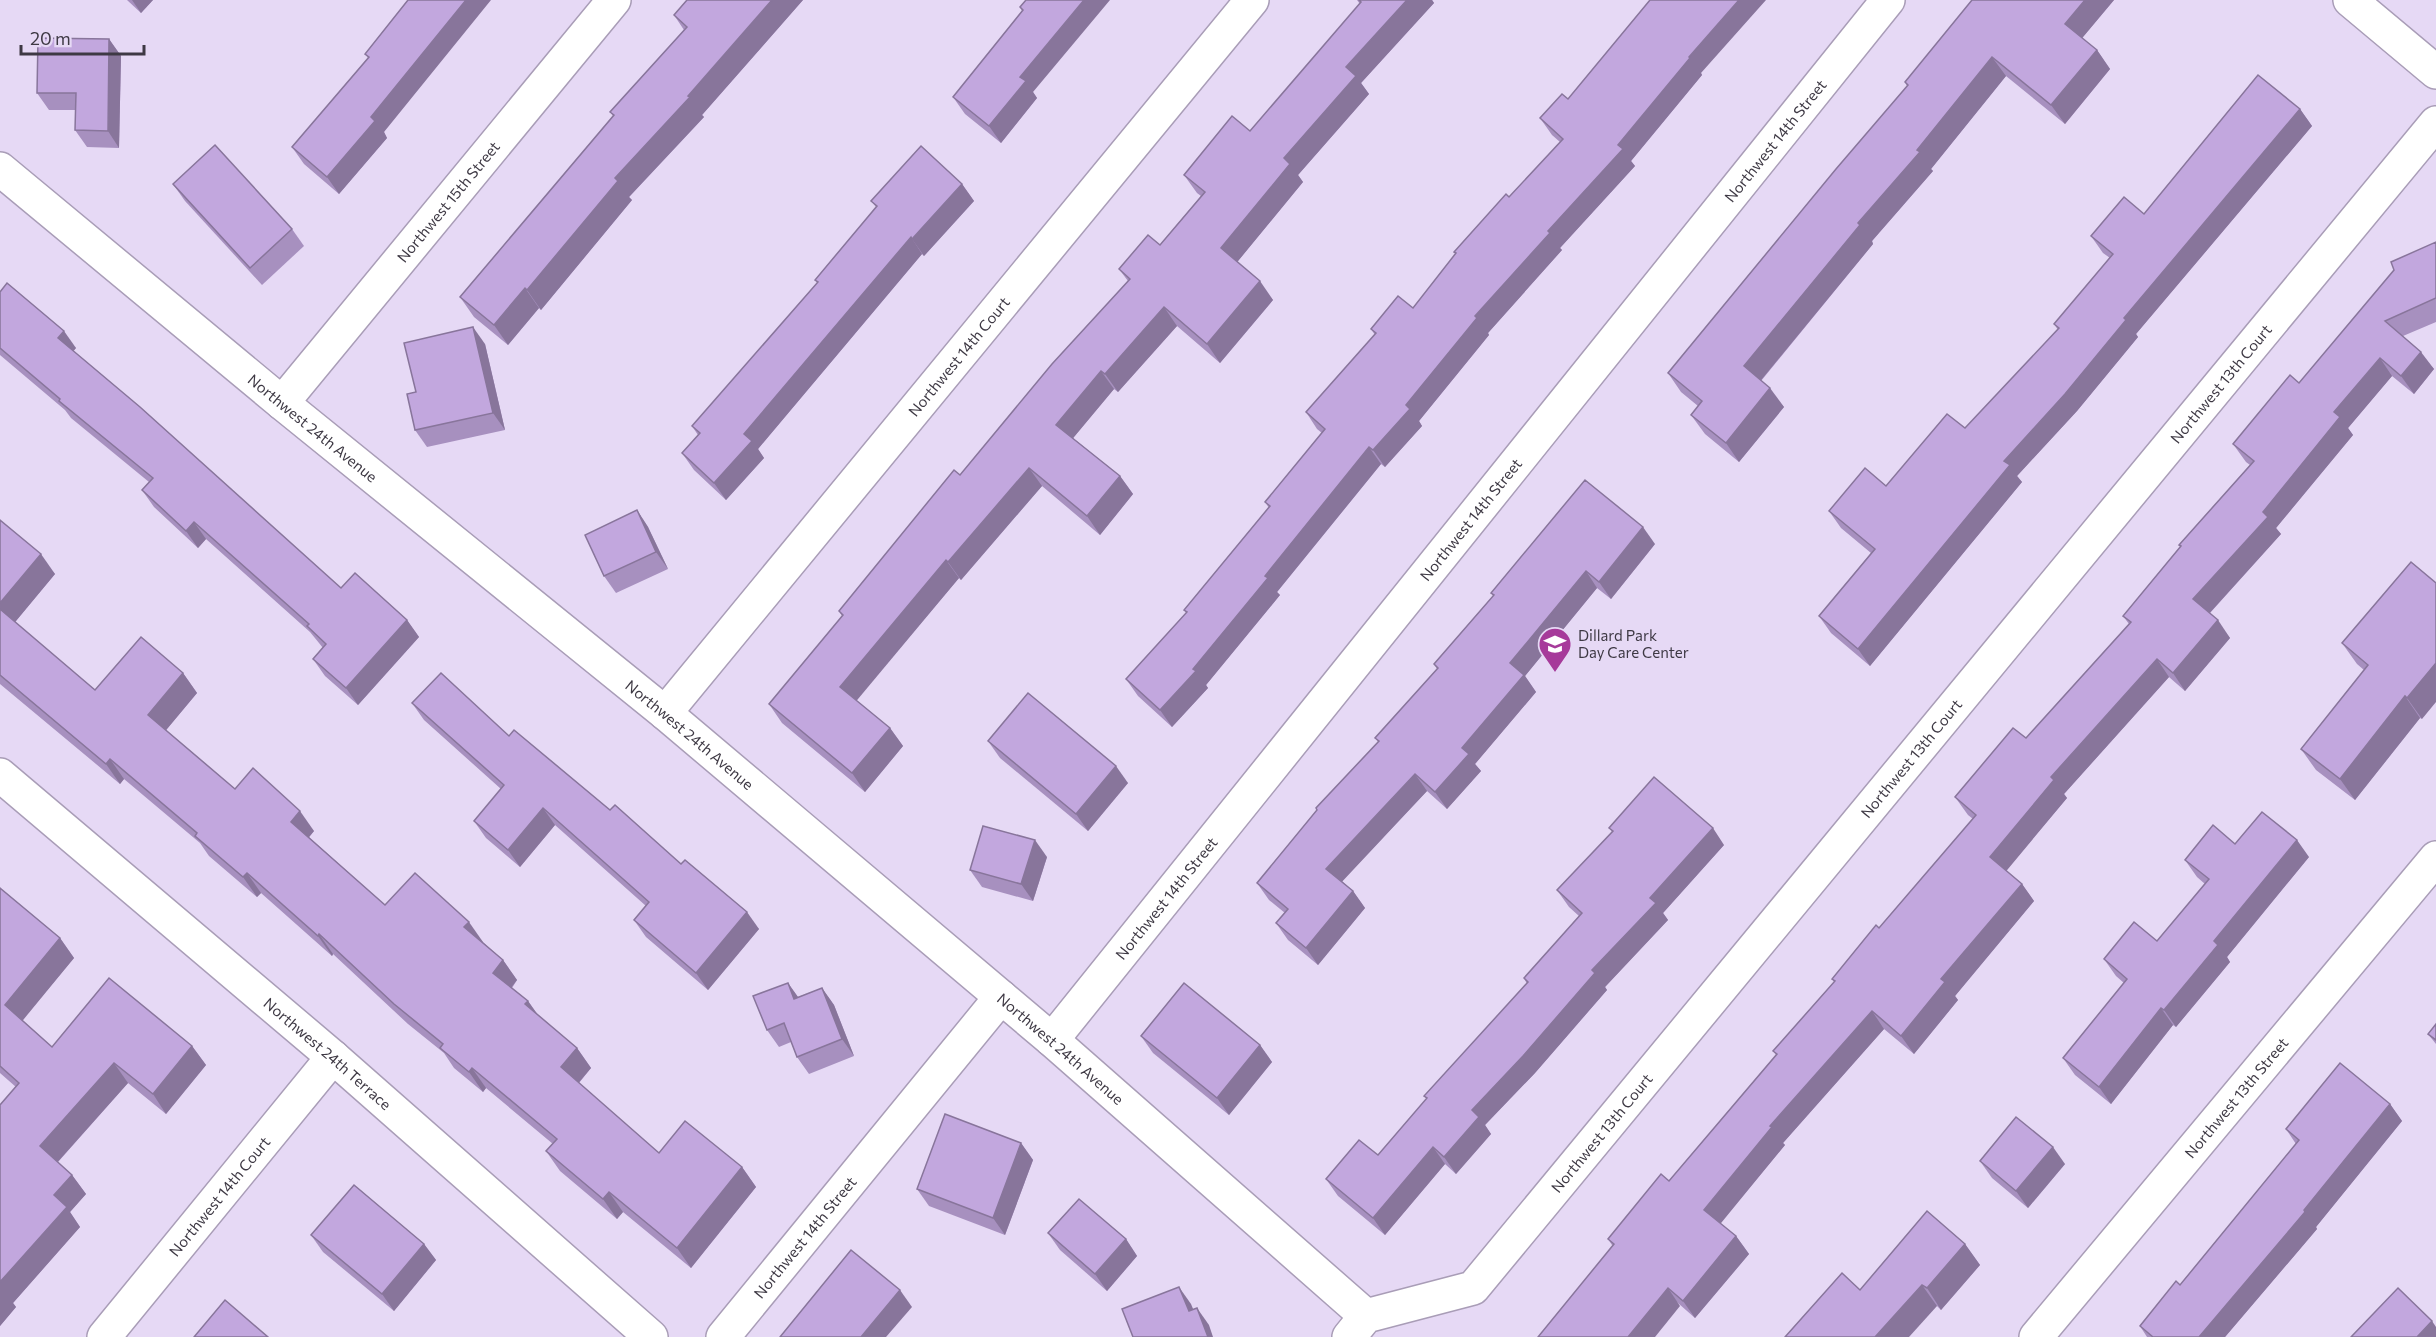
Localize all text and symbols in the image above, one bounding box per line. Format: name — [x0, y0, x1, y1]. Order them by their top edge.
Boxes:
scale bar — [21, 18, 144, 56]
text: 20 m — [30, 27, 71, 49]
street label: Northwest 14th Street — [1720, 76, 1830, 205]
street label: Northwest 15th Street — [393, 137, 503, 266]
street label: Northwest 14th Court — [904, 293, 1013, 420]
street label: Northwest 13th Court — [2166, 321, 2275, 447]
street label: Northwest 24th Avenue — [245, 370, 381, 486]
street label: Northwest 14th Street — [1416, 455, 1525, 584]
school or university icon: Dillard Park Day Care Center — [1537, 626, 1573, 673]
place label: Dillard Park Day Care Center — [1578, 626, 1689, 661]
street label: Northwest 24th Avenue — [622, 676, 757, 793]
street label: Northwest 13th Court — [1857, 695, 1965, 821]
street label: Northwest 14th Street — [1111, 833, 1221, 963]
street label: Northwest 24th Avenue — [994, 989, 1128, 1108]
street label: Northwest 24th Terrace — [260, 994, 395, 1113]
street label: Northwest 13th Street — [2181, 1034, 2291, 1161]
street label: Northwest 13th Court — [1547, 1070, 1656, 1196]
street label: Northwest 14th Court — [165, 1133, 273, 1260]
street label: Northwest 14th Street — [750, 1173, 860, 1302]

